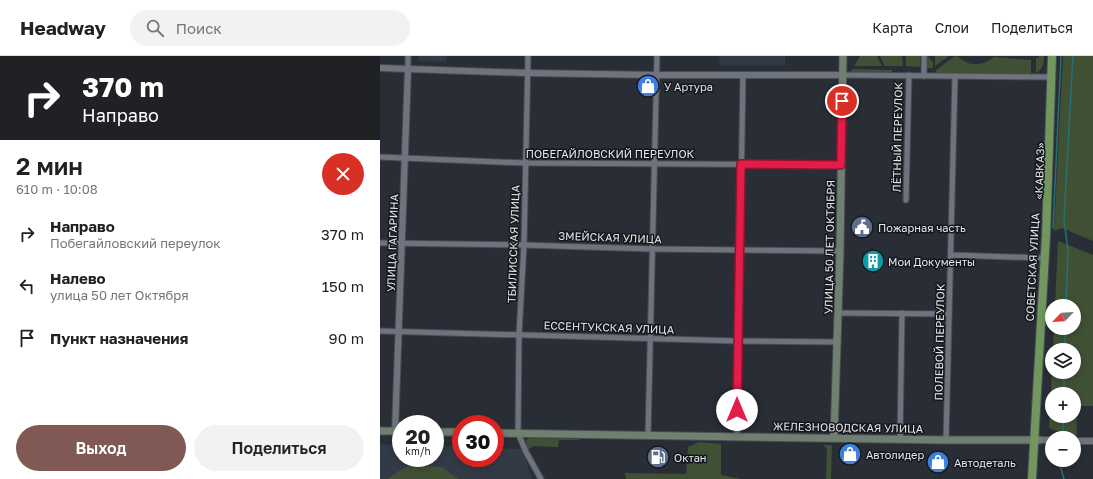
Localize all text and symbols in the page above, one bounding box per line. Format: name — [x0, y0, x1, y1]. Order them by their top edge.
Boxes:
search box — [130, 10, 410, 46]
text: Headway — [20, 16, 106, 39]
icon: search — [144, 17, 166, 39]
text: Поиск — [176, 19, 222, 37]
text: Карта — [872, 19, 913, 36]
text: Слои — [935, 19, 969, 36]
text: Поделиться — [991, 19, 1073, 36]
text: 370 m — [82, 70, 164, 103]
icon: right — [16, 72, 68, 124]
shop icon: У Артура — [635, 73, 661, 99]
place label: У Артура — [664, 80, 713, 93]
street label: ЛЁТНЫЙ ПЕРЕУЛОК — [890, 82, 904, 192]
pin — [825, 84, 859, 118]
icon: arrive — [831, 90, 853, 112]
text: Направо — [82, 104, 159, 126]
street label: «КАВКАЗ» — [1032, 142, 1046, 200]
street label: ПОБЕГАЙЛОВСКИЙ ПЕРЕУЛОК — [526, 147, 695, 160]
text: 2 мин — [16, 151, 83, 180]
button: close — [322, 153, 364, 195]
street label: УЛИЦА 50 ЛЕТ ОКТЯБРЯ — [821, 180, 837, 314]
text: 610 m · 10:08 — [16, 181, 98, 197]
street label: ТБИЛИССКАЯ УЛИЦА — [504, 184, 522, 303]
street label: УЛИЦА ГАГАРИНА — [384, 193, 400, 292]
street label: СОВЕТСКАЯ УЛИЦА — [1023, 212, 1041, 322]
public building icon: Пожарная часть — [849, 214, 875, 240]
text: Направо — [50, 217, 115, 235]
place label: Пожарная часть — [878, 221, 966, 234]
icon: right — [16, 223, 38, 245]
text: 370 m — [321, 225, 364, 243]
street label: ЗМЕЙСКАЯ УЛИЦА — [558, 229, 663, 245]
text: Побегайловский переулок — [50, 235, 221, 251]
building icon: Мои Документы — [860, 248, 886, 274]
place label: Мои Документы — [888, 255, 975, 268]
text: Налево — [50, 269, 106, 287]
icon: left — [16, 275, 38, 297]
text: 150 m — [322, 277, 364, 295]
street label: ПОЛЕВОЙ ПЕРЕУЛОК — [931, 283, 947, 401]
text: улица 50 лет Октября — [50, 287, 189, 303]
north arrow — [1045, 299, 1081, 335]
map controls — [1045, 299, 1081, 467]
street label: ЕССЕНТУКСКАЯ УЛИЦА — [543, 318, 675, 336]
icon: arrive — [16, 327, 38, 349]
text: Пункт назначения — [50, 329, 188, 347]
text: 90 m — [329, 329, 364, 347]
button: layers — [1045, 343, 1081, 379]
button: + — [1045, 387, 1081, 423]
position arrow — [716, 389, 758, 431]
speed limit sign: 30 — [452, 415, 504, 467]
street label: ЖЕЛЕЗНОВОДСКАЯ УЛИЦА — [773, 419, 924, 435]
text: 20 — [405, 424, 431, 448]
button: Выход — [16, 425, 186, 471]
button: Поделиться — [194, 425, 364, 471]
button: − — [1045, 431, 1081, 467]
shop icon: Автолидер — [837, 441, 863, 467]
fuel station icon: Октан — [645, 444, 671, 470]
text: km/h — [405, 445, 431, 457]
place label: Автолидер — [866, 448, 924, 461]
shop icon: Автодеталь — [925, 449, 951, 475]
place label: Октан — [674, 451, 707, 464]
place label: Автодеталь — [954, 456, 1016, 469]

